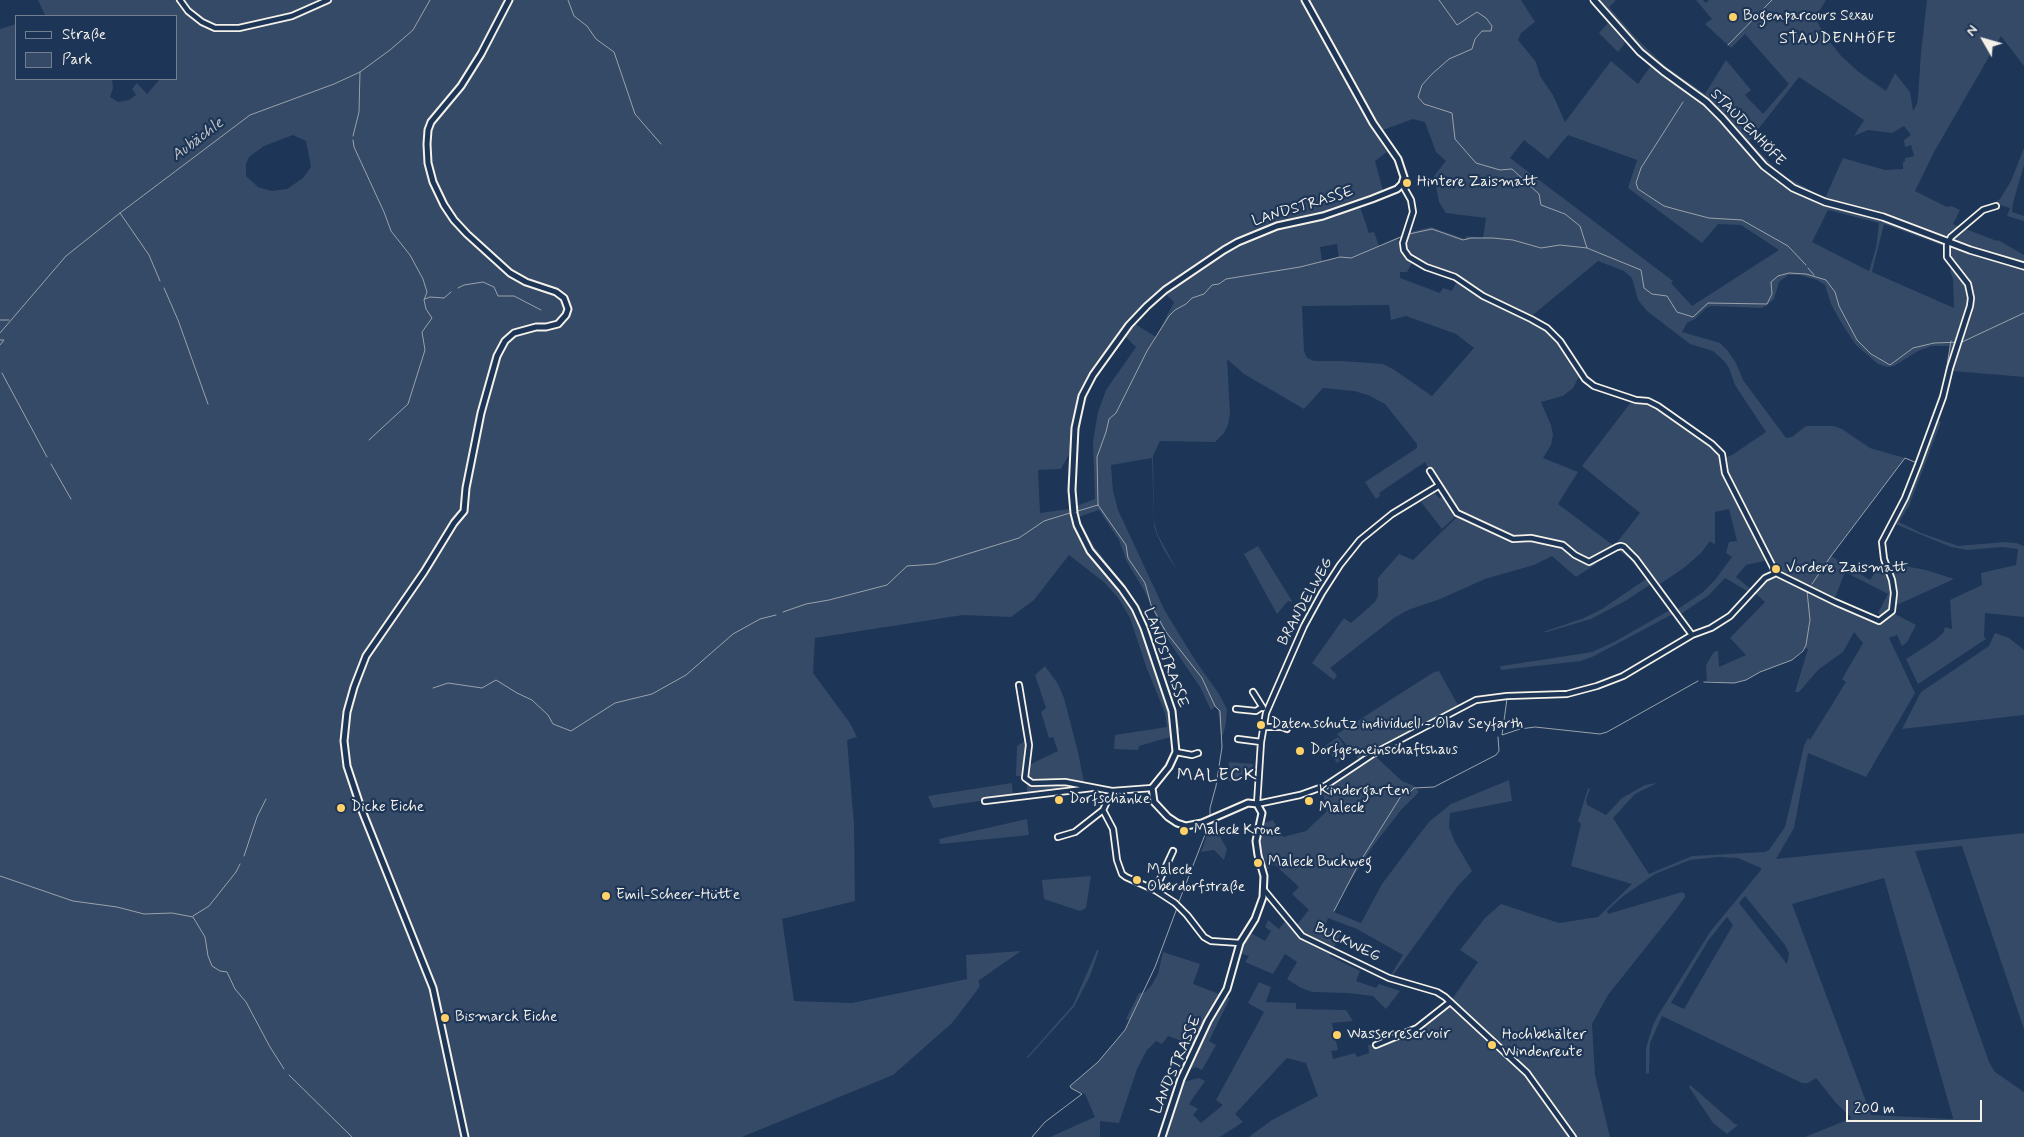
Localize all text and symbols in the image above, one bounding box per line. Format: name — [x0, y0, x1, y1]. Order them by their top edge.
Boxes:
place label: Bogenparcours Sexau — [1743, 8, 1874, 26]
marker: Bogenparcours Sexau — [1727, 11, 1739, 23]
legend — [15, 15, 178, 80]
north arrow — [1959, 15, 2009, 65]
text: N — [1962, 22, 1982, 40]
text: Straße — [62, 25, 106, 45]
district label: STAUDENHÖFE — [1778, 30, 1898, 50]
text: Park — [62, 50, 92, 70]
street label: STAUDENHÖFE — [1706, 86, 1788, 170]
water label: Aubächle — [168, 114, 228, 166]
place label: Hintere Zaismatt — [1417, 174, 1538, 192]
marker: Hintere Zaismatt — [1401, 177, 1413, 189]
street label: LANDSTRASSE — [1250, 183, 1356, 231]
street label: BRANDELWEG — [1275, 555, 1337, 649]
place label: Vordere Zaismatt — [1786, 560, 1908, 578]
marker: Vordere Zaismatt — [1770, 563, 1782, 575]
street label: LANDSTRASSE — [1139, 606, 1191, 710]
place label: Datenschutz individuell - Olav Seyfarth — [1271, 716, 1523, 734]
marker: Datenschutz individuell - Olav Seyfarth — [1255, 719, 1267, 731]
place label: Dorfgemeinschaftshaus — [1310, 742, 1458, 760]
marker: Dorfgemeinschaftshaus — [1294, 745, 1306, 757]
district label: MALECK — [1176, 765, 1258, 787]
place label: Kindergarten Maleck — [1319, 783, 1410, 818]
place label: Dorfschänke — [1069, 791, 1150, 809]
marker: Dorfschänke — [1053, 794, 1065, 806]
marker: Kindergarten Maleck — [1303, 795, 1315, 807]
place label: Dicke Eiche — [351, 799, 424, 817]
marker: Dicke Eiche — [335, 802, 347, 814]
place label: Maleck Krone — [1194, 822, 1281, 840]
marker: Maleck Krone — [1178, 825, 1190, 837]
place label: Maleck Buckweg — [1268, 854, 1372, 872]
marker: Maleck Buckweg — [1252, 857, 1264, 869]
place label: Maleck Oberdorfstraße — [1147, 862, 1245, 897]
marker: Maleck Oberdorfstraße — [1131, 874, 1143, 886]
place label: Emil-Scheer-Hütte — [616, 887, 740, 905]
marker: Emil-Scheer-Hütte — [600, 890, 612, 902]
street label: BUCKWEG — [1311, 919, 1383, 967]
place label: Bismarck Eiche — [455, 1009, 557, 1027]
marker: Bismarck Eiche — [439, 1012, 451, 1024]
street label: LANDSTRASSE — [1148, 1013, 1206, 1117]
place label: Wasserreservoir — [1347, 1026, 1450, 1044]
place label: Hochbehälter Windenreute — [1502, 1027, 1586, 1062]
marker: Wasserreservoir — [1331, 1029, 1343, 1041]
marker: Hochbehälter Windenreute — [1486, 1039, 1498, 1051]
scale bar — [1849, 1090, 1985, 1122]
text: 200 m — [1854, 1099, 1895, 1119]

